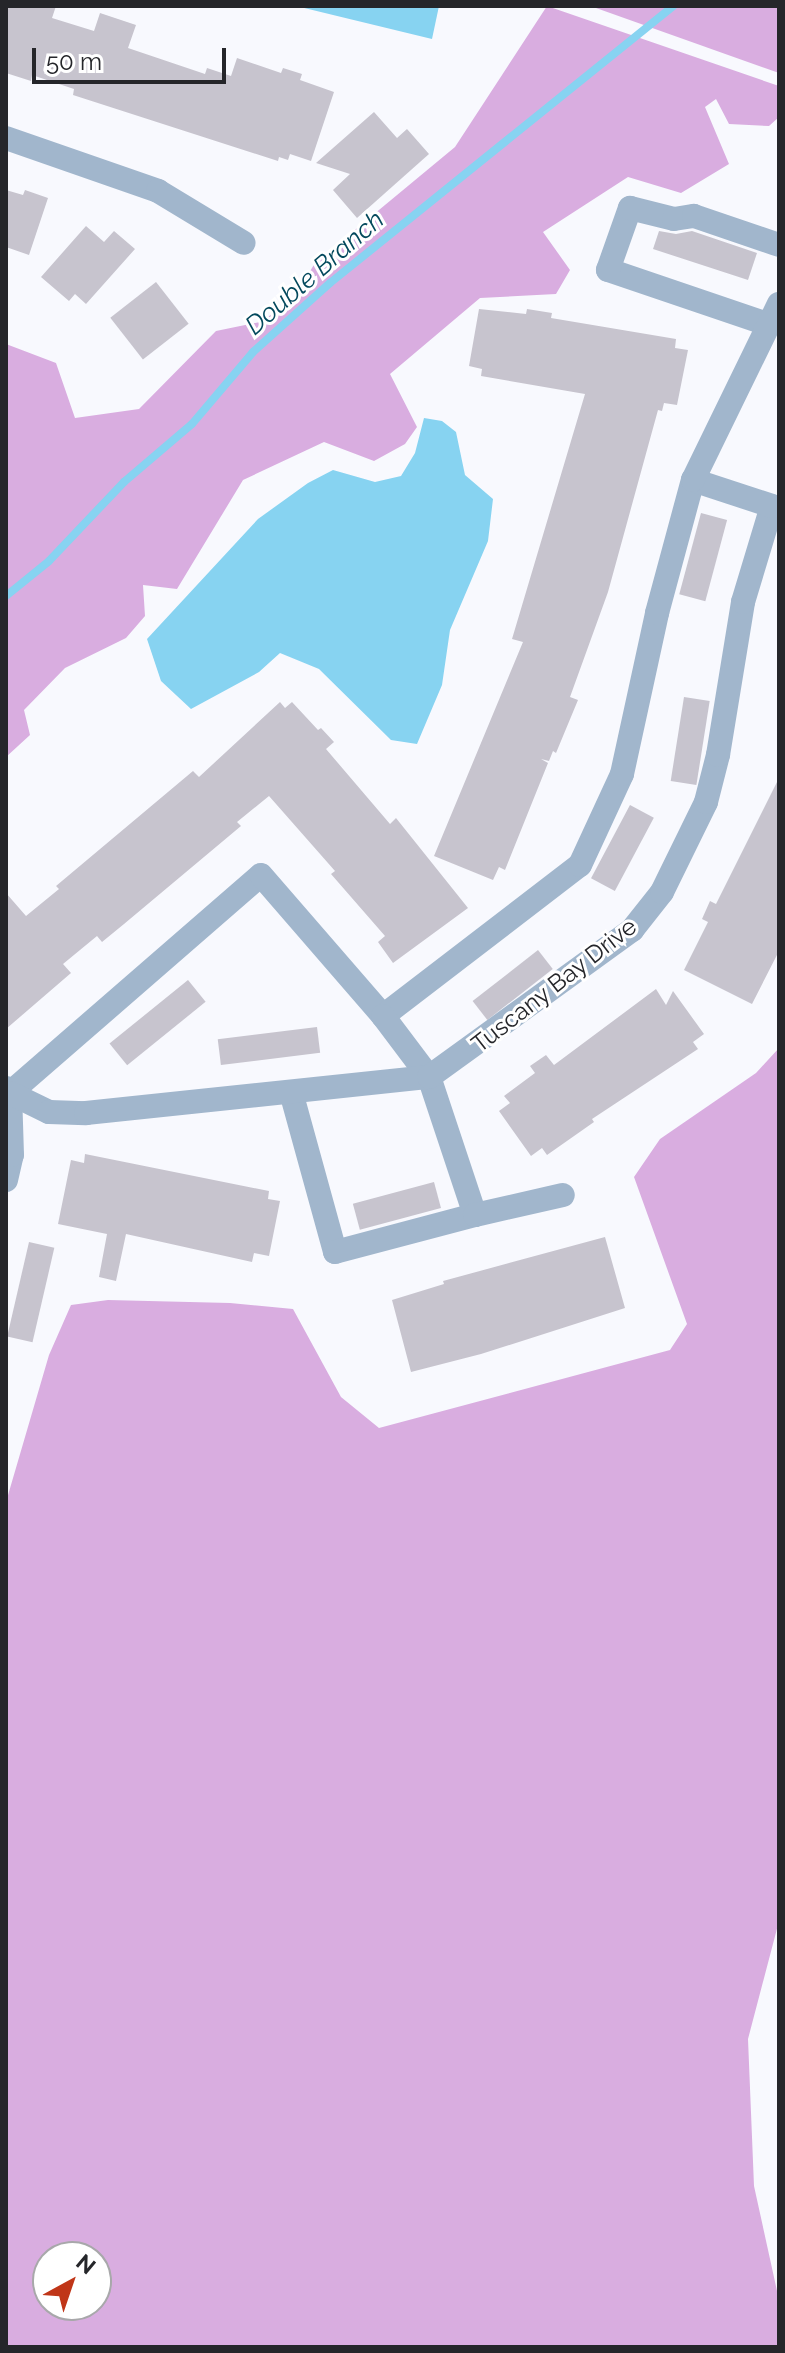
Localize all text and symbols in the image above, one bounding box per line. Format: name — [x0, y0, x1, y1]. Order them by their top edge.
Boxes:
scale bar — [36, 32, 230, 82]
text: 50 m — [46, 47, 102, 76]
water label: Double Branch — [239, 204, 391, 342]
street label: Tuscany Bay Drive — [465, 911, 643, 1059]
north arrow — [32, 2241, 112, 2321]
text: N — [71, 2249, 101, 2279]

